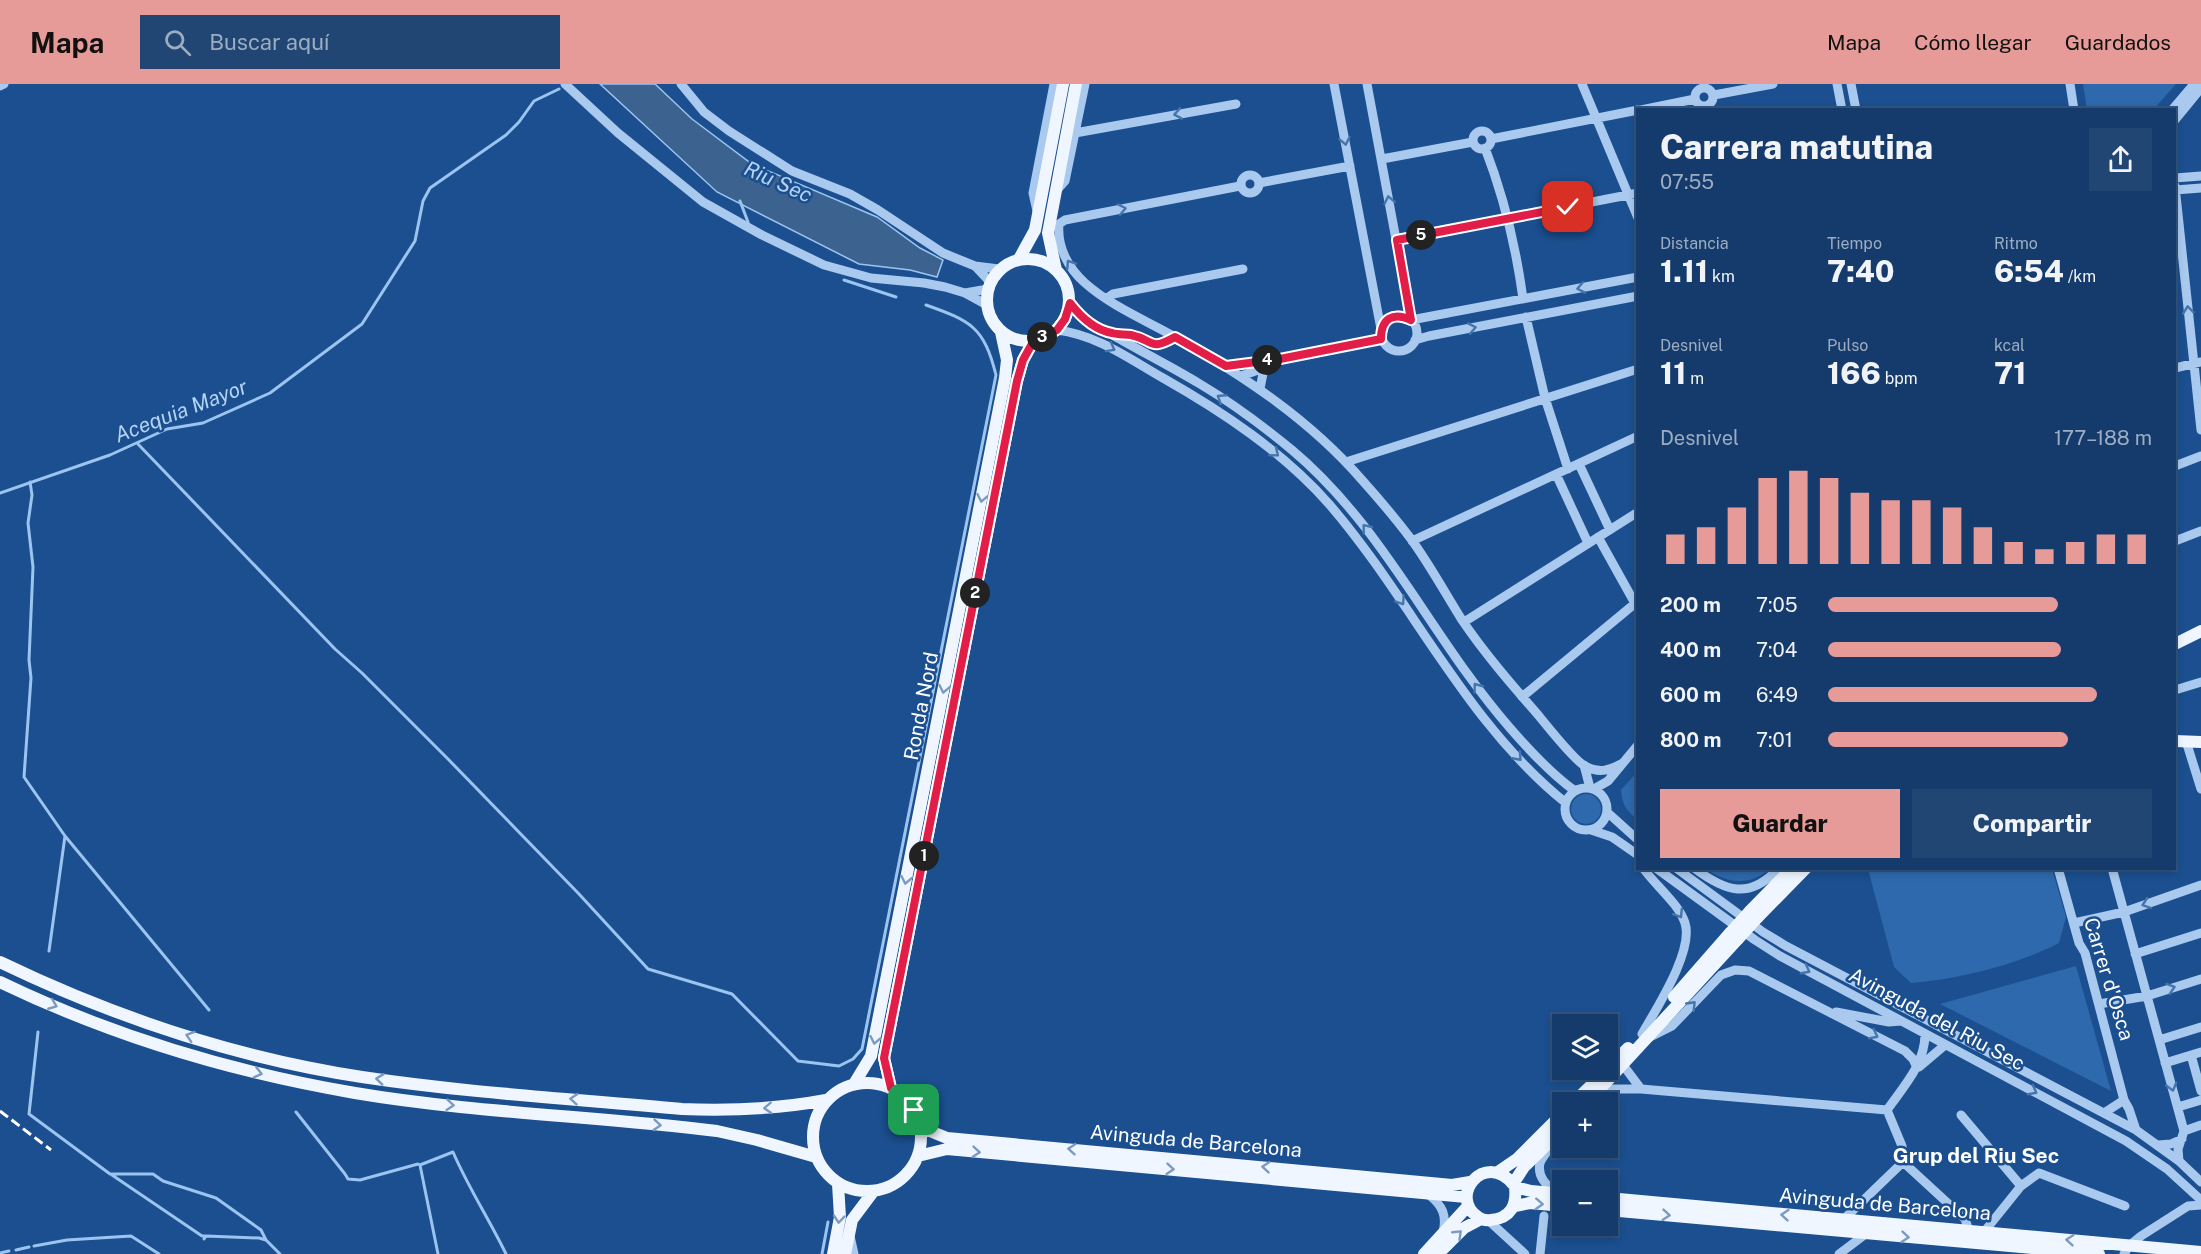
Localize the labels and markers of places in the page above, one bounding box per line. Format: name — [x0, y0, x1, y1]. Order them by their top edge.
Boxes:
pin — [1542, 181, 1593, 232]
pin: 5 — [1406, 220, 1436, 250]
pin: 3 — [1027, 322, 1057, 352]
pin: 4 — [1252, 345, 1282, 375]
pin: 2 — [960, 578, 990, 608]
pin: 1 — [909, 841, 939, 871]
pin — [888, 1084, 939, 1135]

